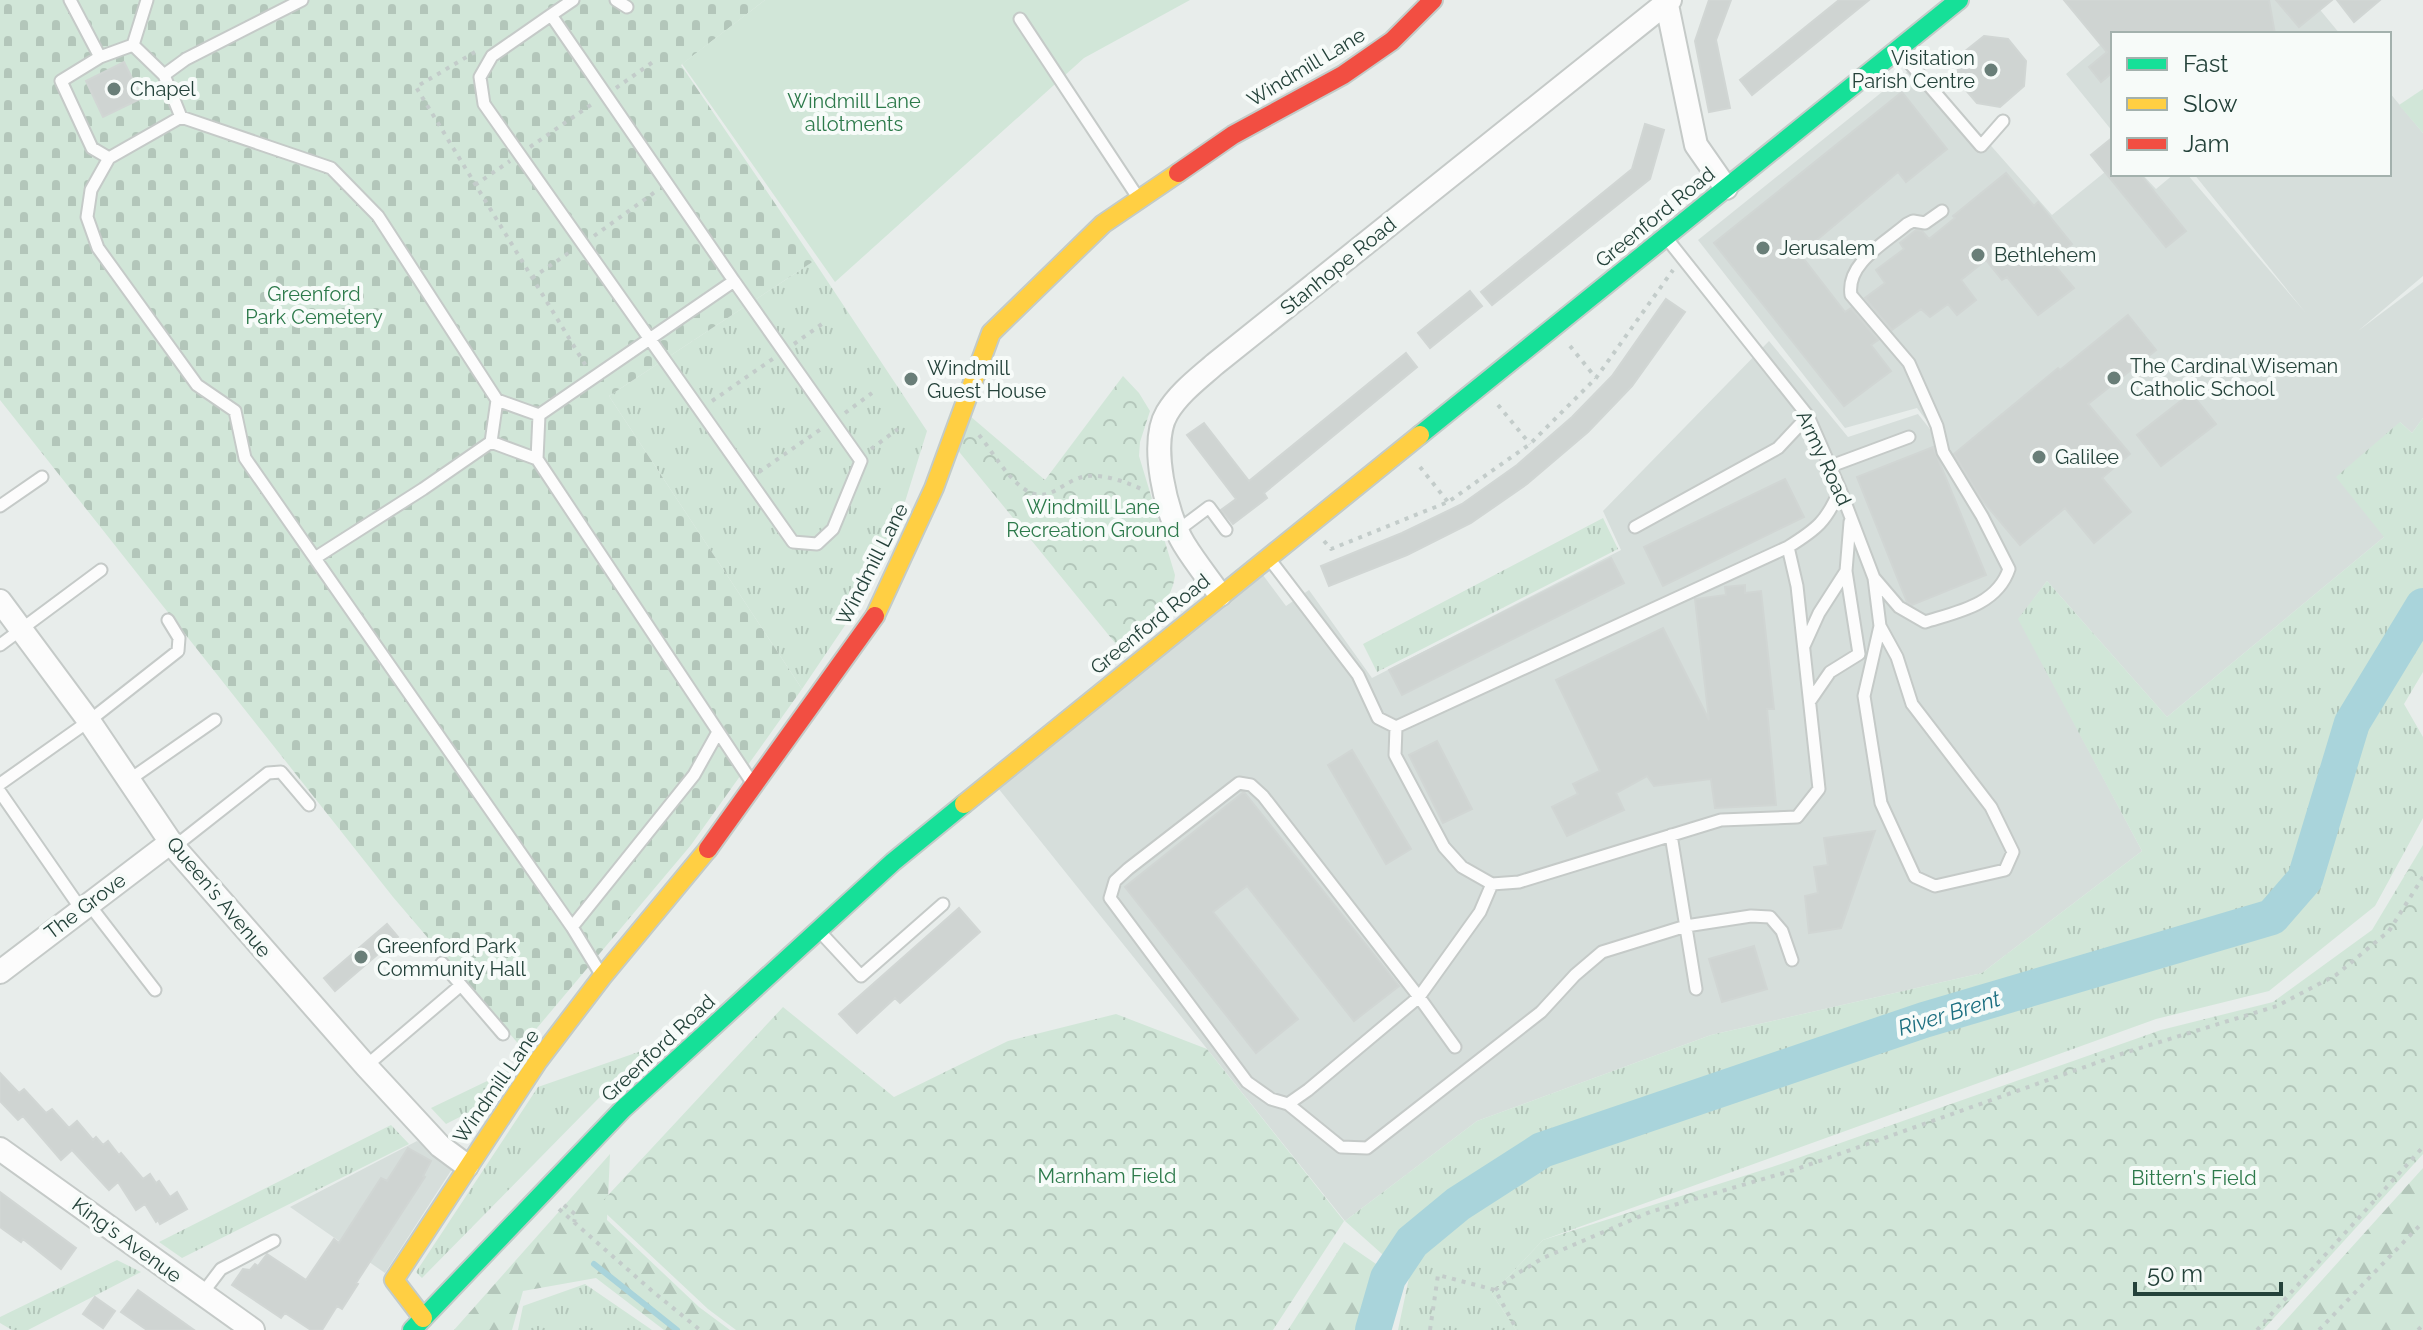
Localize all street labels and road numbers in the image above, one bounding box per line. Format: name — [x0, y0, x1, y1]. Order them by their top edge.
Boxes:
street label: Windmill Lane — [1243, 22, 1370, 112]
street label: Greenford Road — [1591, 162, 1719, 272]
street label: Stanhope Road — [1275, 212, 1401, 320]
street label: Army Road — [1792, 407, 1856, 509]
street label: Windmill Lane — [831, 499, 913, 629]
street label: Greenford Road — [1086, 569, 1214, 679]
street label: Queen's Avenue — [162, 832, 277, 962]
street label: The Grove — [40, 868, 130, 944]
street label: Greenford Road — [596, 989, 720, 1107]
street label: Windmill Lane — [448, 1024, 544, 1148]
street label: King's Avenue — [68, 1192, 187, 1288]

